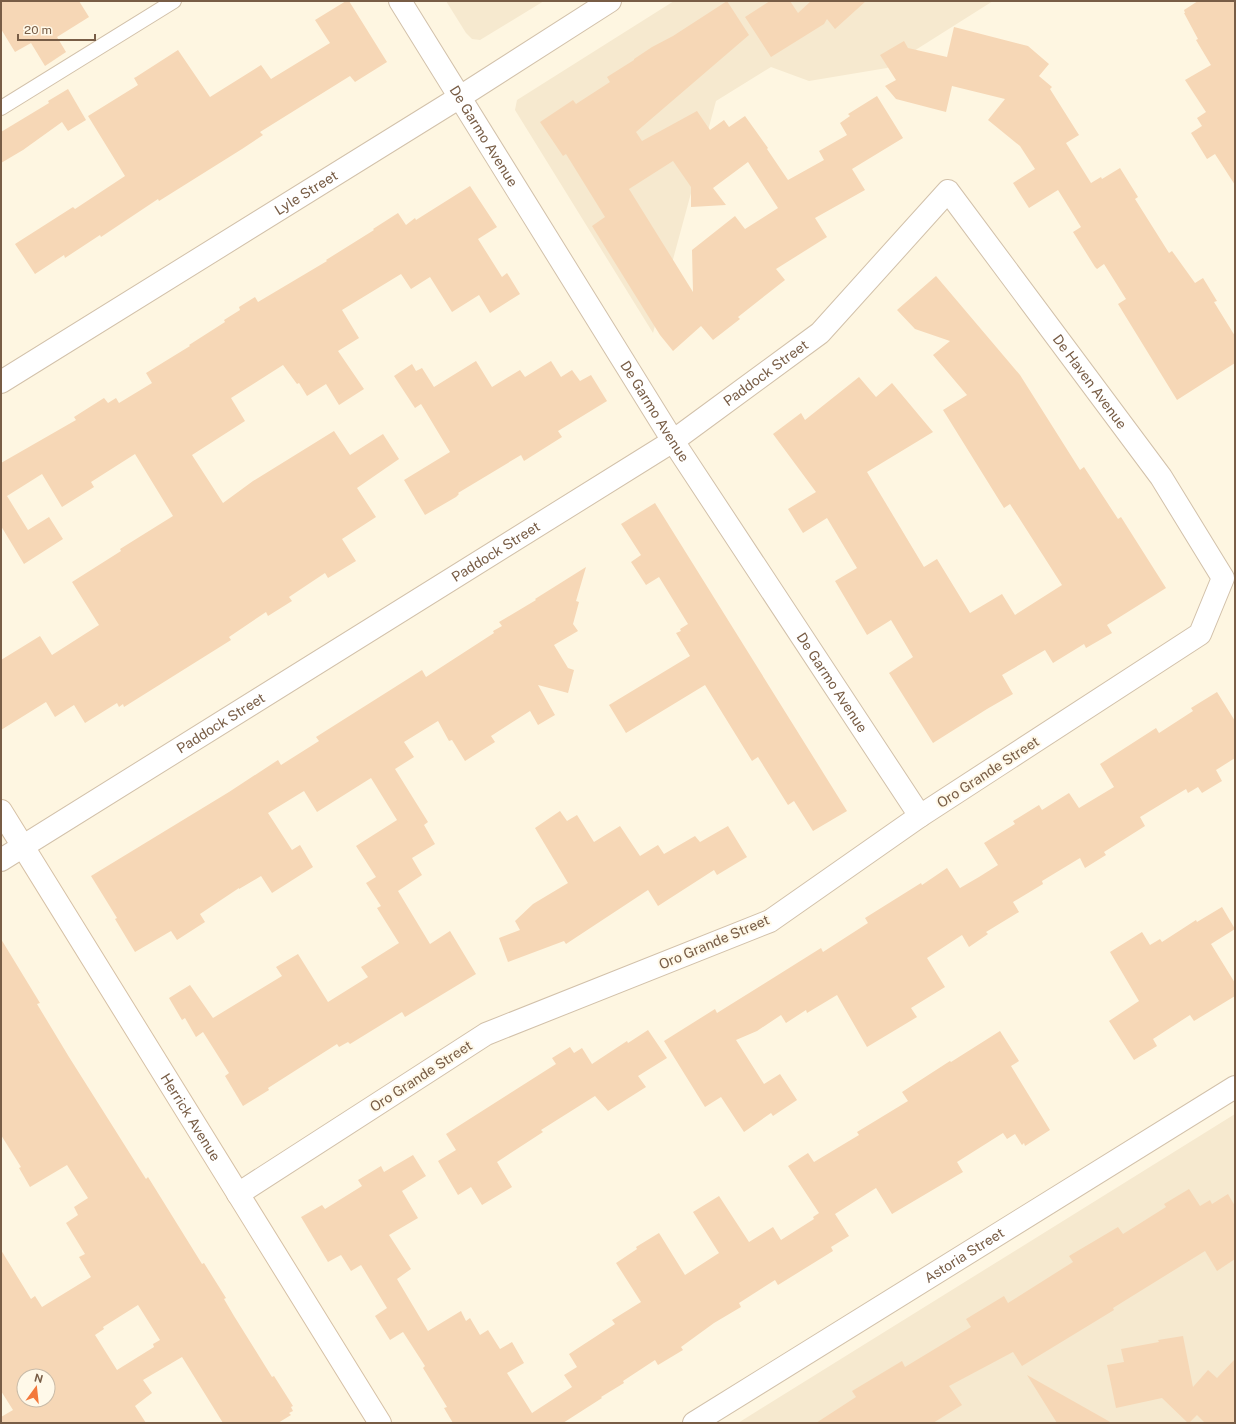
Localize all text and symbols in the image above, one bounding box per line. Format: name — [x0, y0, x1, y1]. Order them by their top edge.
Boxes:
scale bar — [18, 16, 95, 42]
text: 20 m — [24, 23, 52, 37]
street label: De Garmo Avenue — [446, 83, 521, 190]
street label: Lyle Street — [272, 167, 340, 218]
street label: De Haven Avenue — [1049, 331, 1130, 432]
street label: Paddock Street — [720, 337, 811, 409]
street label: De Garmo Avenue — [617, 358, 692, 465]
street label: Paddock Street — [449, 518, 543, 585]
street label: De Garmo Avenue — [794, 630, 871, 735]
street label: Paddock Street — [174, 689, 268, 756]
street label: Oro Grande Street — [934, 733, 1042, 811]
street label: Oro Grande Street — [656, 911, 772, 973]
street label: Oro Grande Street — [367, 1037, 475, 1115]
street label: Herrick Avenue — [157, 1070, 224, 1164]
street label: Astoria Street — [921, 1224, 1007, 1286]
north arrow — [16, 1368, 56, 1408]
text: N — [33, 1371, 44, 1385]

